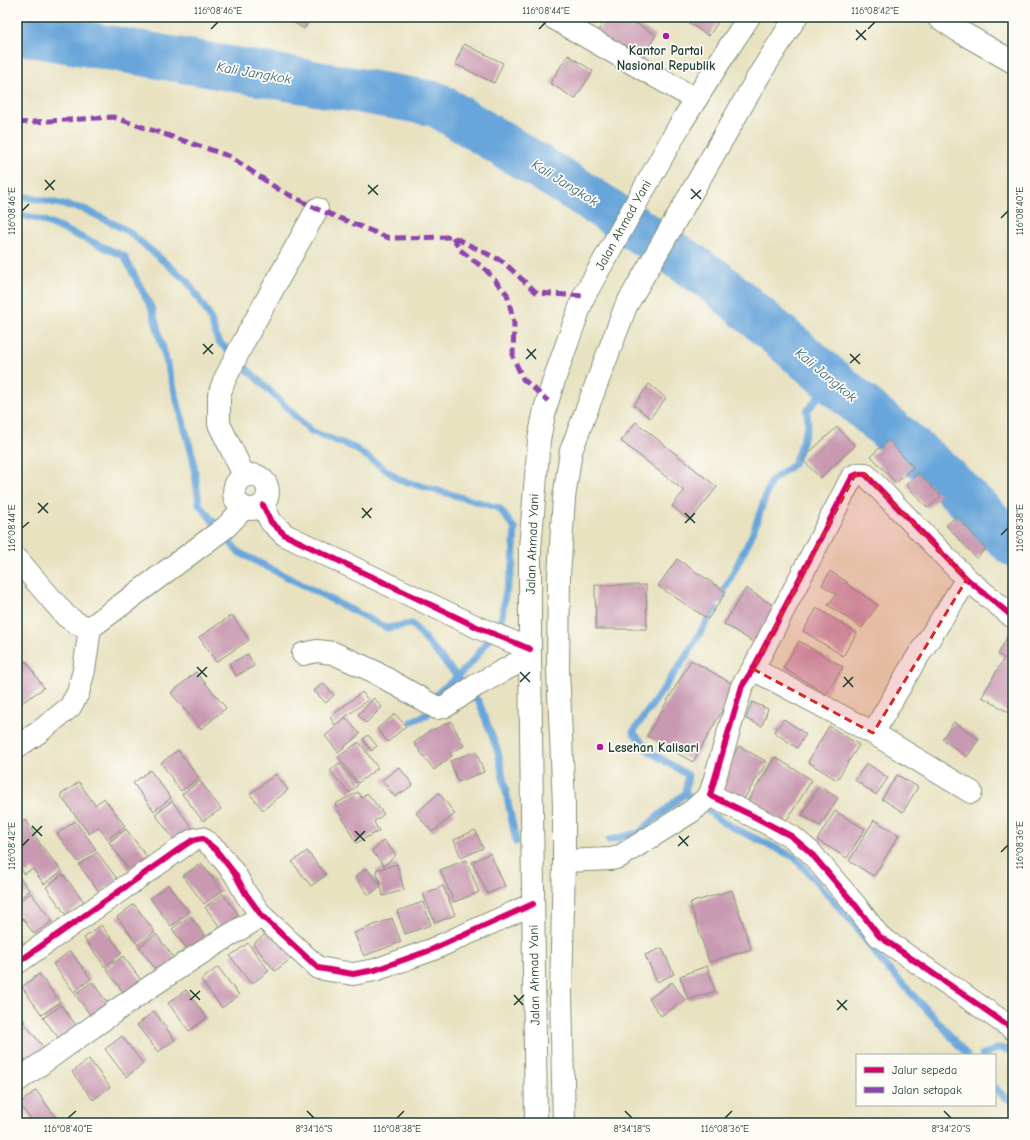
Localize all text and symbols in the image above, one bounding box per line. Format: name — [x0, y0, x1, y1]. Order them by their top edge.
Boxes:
text: 116°08'46"E — [194, 5, 242, 17]
text: 116°08'44"E — [522, 5, 570, 17]
text: 116°08'42"E — [851, 5, 899, 17]
marker: Kantor Partai Nasional Republik — [661, 31, 671, 41]
place label: Kantor Partai Nasional Republik — [617, 43, 716, 73]
water label: Kali Jangkok — [215, 58, 293, 88]
water label: Kali Jangkok — [528, 156, 602, 210]
street label: Jalan Ahmad Yani — [592, 177, 654, 273]
text: 116°08'46"E — [6, 187, 18, 235]
text: 116°08'40"E — [1014, 187, 1026, 235]
water label: Kali Jangkok — [792, 344, 861, 406]
street label: Jalan Ahmad Yani — [523, 493, 541, 595]
text: 116°08'44"E — [6, 504, 18, 552]
text: 116°08'38"E — [1014, 504, 1026, 552]
place label: Lesehan Kalisari — [608, 740, 699, 755]
marker: Lesehan Kalisari — [595, 742, 605, 752]
text: 116°08'36"E — [1014, 821, 1026, 869]
text: 116°08'42"E — [6, 822, 18, 870]
street label: Jalan Ahmad Yani — [526, 925, 542, 1025]
legend — [856, 1054, 996, 1106]
text: Jalur sepeda — [892, 1063, 957, 1077]
text: Jalan setapak — [892, 1083, 962, 1097]
text: 116°08'40"E — [44, 1123, 92, 1135]
text: 8°34'16"S — [295, 1123, 333, 1135]
text: 116°08'38"E — [373, 1123, 421, 1135]
text: 8°34'18"S — [614, 1123, 651, 1135]
text: 116°08'36"E — [701, 1123, 749, 1135]
text: 8°34'20"S — [931, 1123, 971, 1135]

